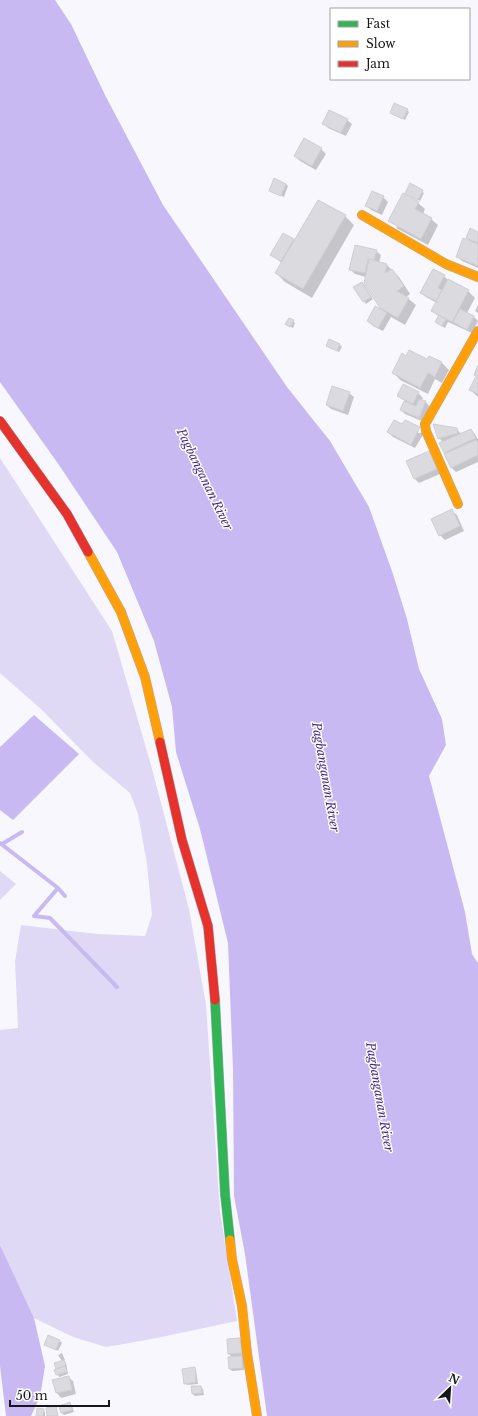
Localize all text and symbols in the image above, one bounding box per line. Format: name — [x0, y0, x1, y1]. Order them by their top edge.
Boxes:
legend — [330, 8, 470, 80]
text: Fast — [366, 16, 391, 31]
text: Slow — [366, 36, 396, 51]
text: Jam — [364, 56, 390, 71]
water label: Pagbanganan River — [173, 425, 236, 533]
water label: Pagbanganan River — [309, 720, 343, 834]
water label: Pagbanganan River — [363, 1040, 397, 1154]
north arrow — [430, 1368, 470, 1408]
text: N — [447, 1370, 462, 1388]
scale bar — [10, 1382, 109, 1408]
text: 50 m — [16, 1388, 48, 1403]

